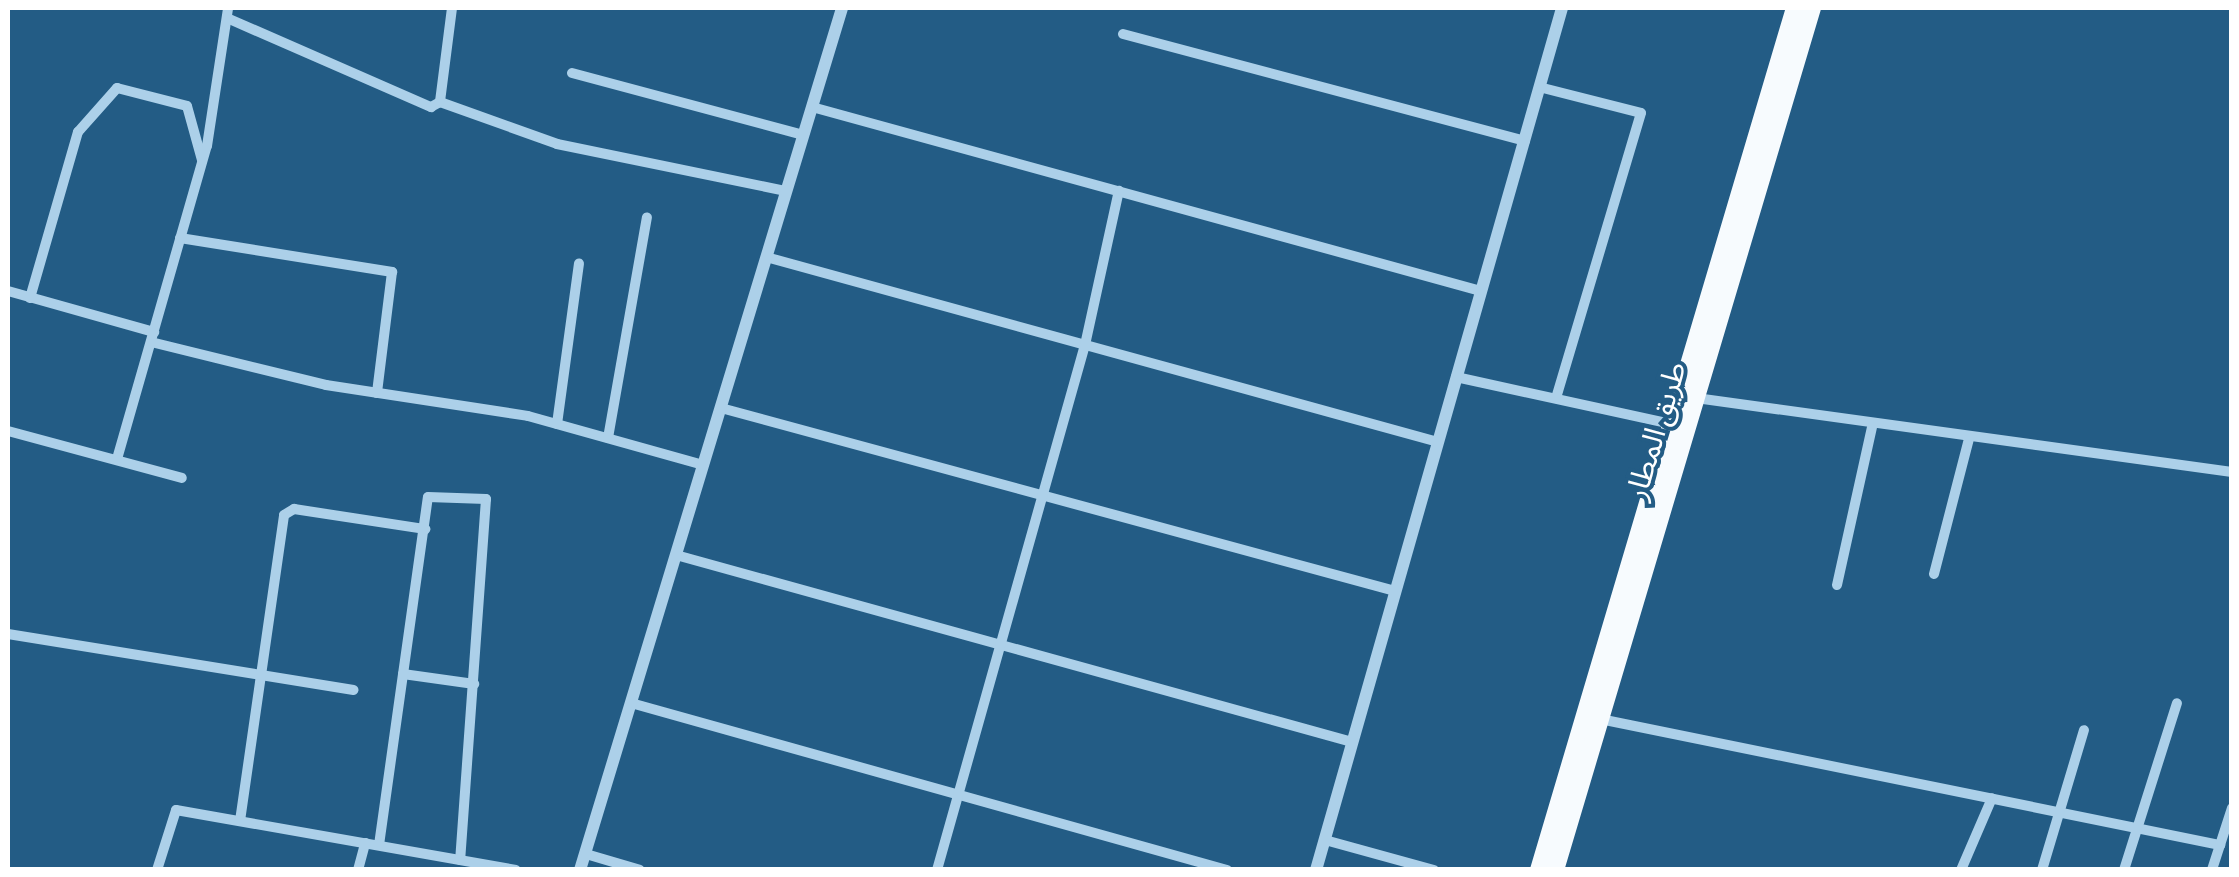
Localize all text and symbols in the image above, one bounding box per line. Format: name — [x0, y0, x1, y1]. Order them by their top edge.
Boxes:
street label: طريق المطار — [1619, 358, 1695, 504]

